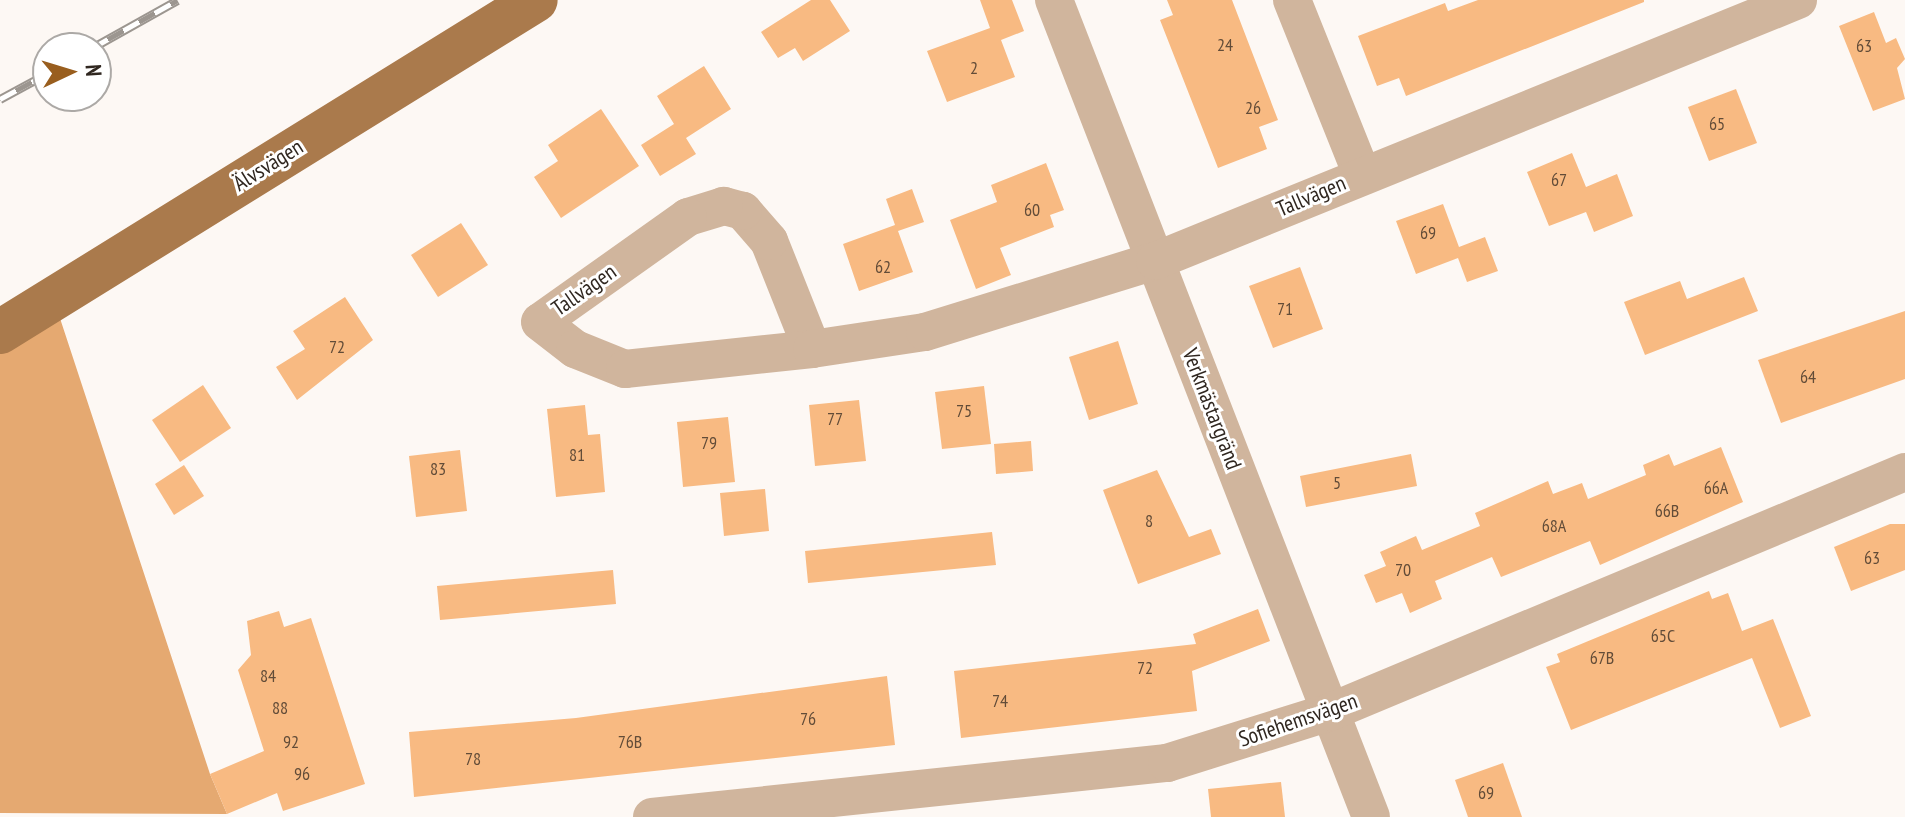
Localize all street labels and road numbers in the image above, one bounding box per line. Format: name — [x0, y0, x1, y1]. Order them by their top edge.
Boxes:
street label: Älvsvägen — [228, 133, 308, 197]
street label: Tallvägen — [1272, 170, 1350, 222]
street label: Tallvägen — [547, 258, 621, 322]
street label: Verkmästargränd — [1177, 345, 1247, 473]
street label: Sofiehemsvägen — [1235, 687, 1361, 753]

